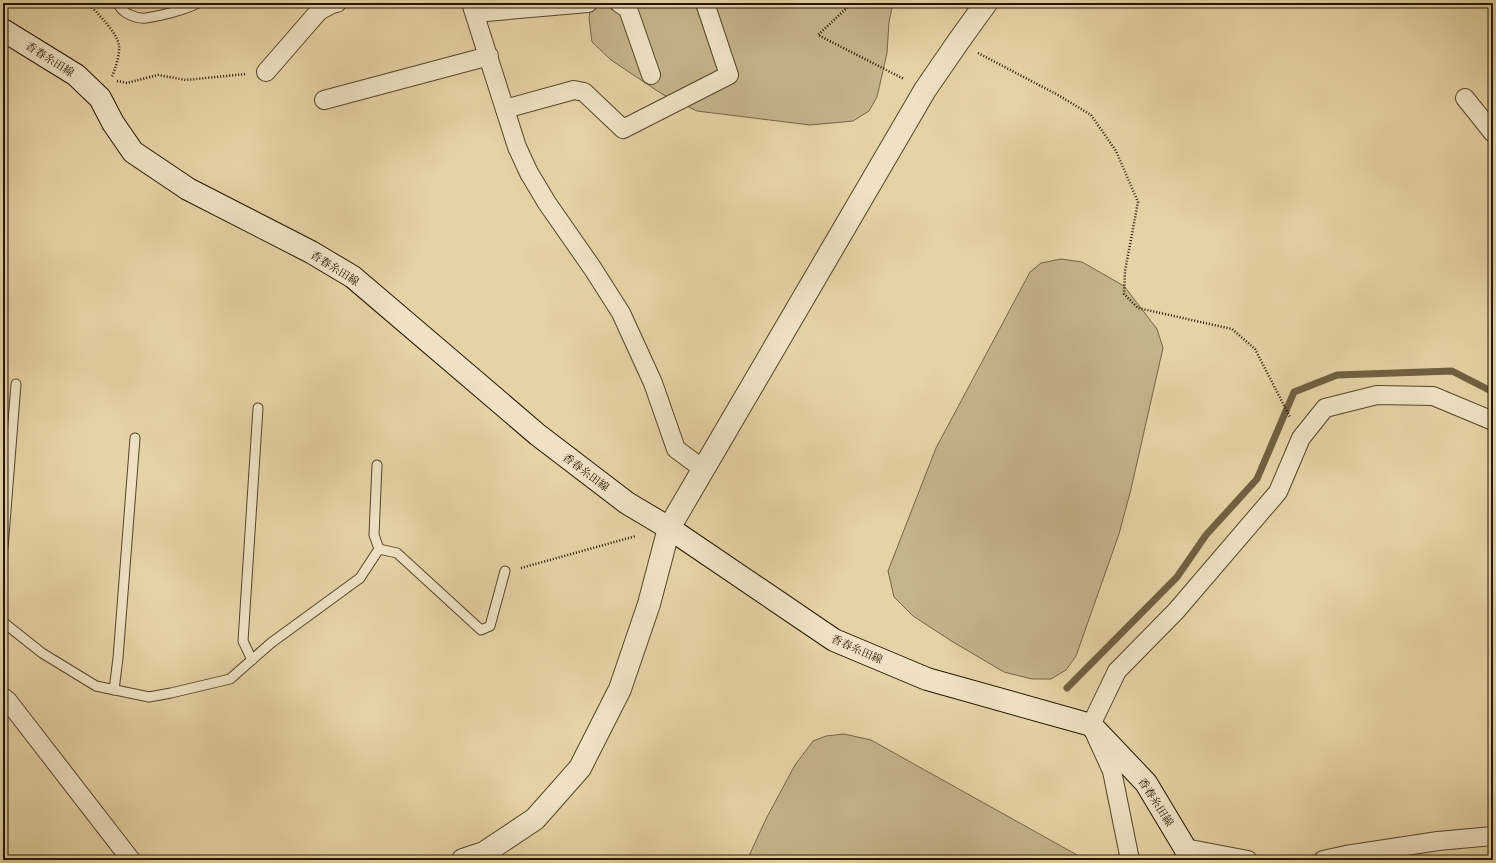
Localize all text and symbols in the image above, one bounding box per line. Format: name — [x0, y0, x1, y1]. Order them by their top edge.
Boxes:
street label: 香春糸田線 — [22, 39, 77, 80]
street label: 香春糸田線 — [307, 248, 362, 289]
street label: 香春糸田線 — [559, 451, 612, 495]
street label: 香春糸田線 — [829, 632, 885, 667]
street label: 香春糸田線 — [1134, 776, 1176, 829]

